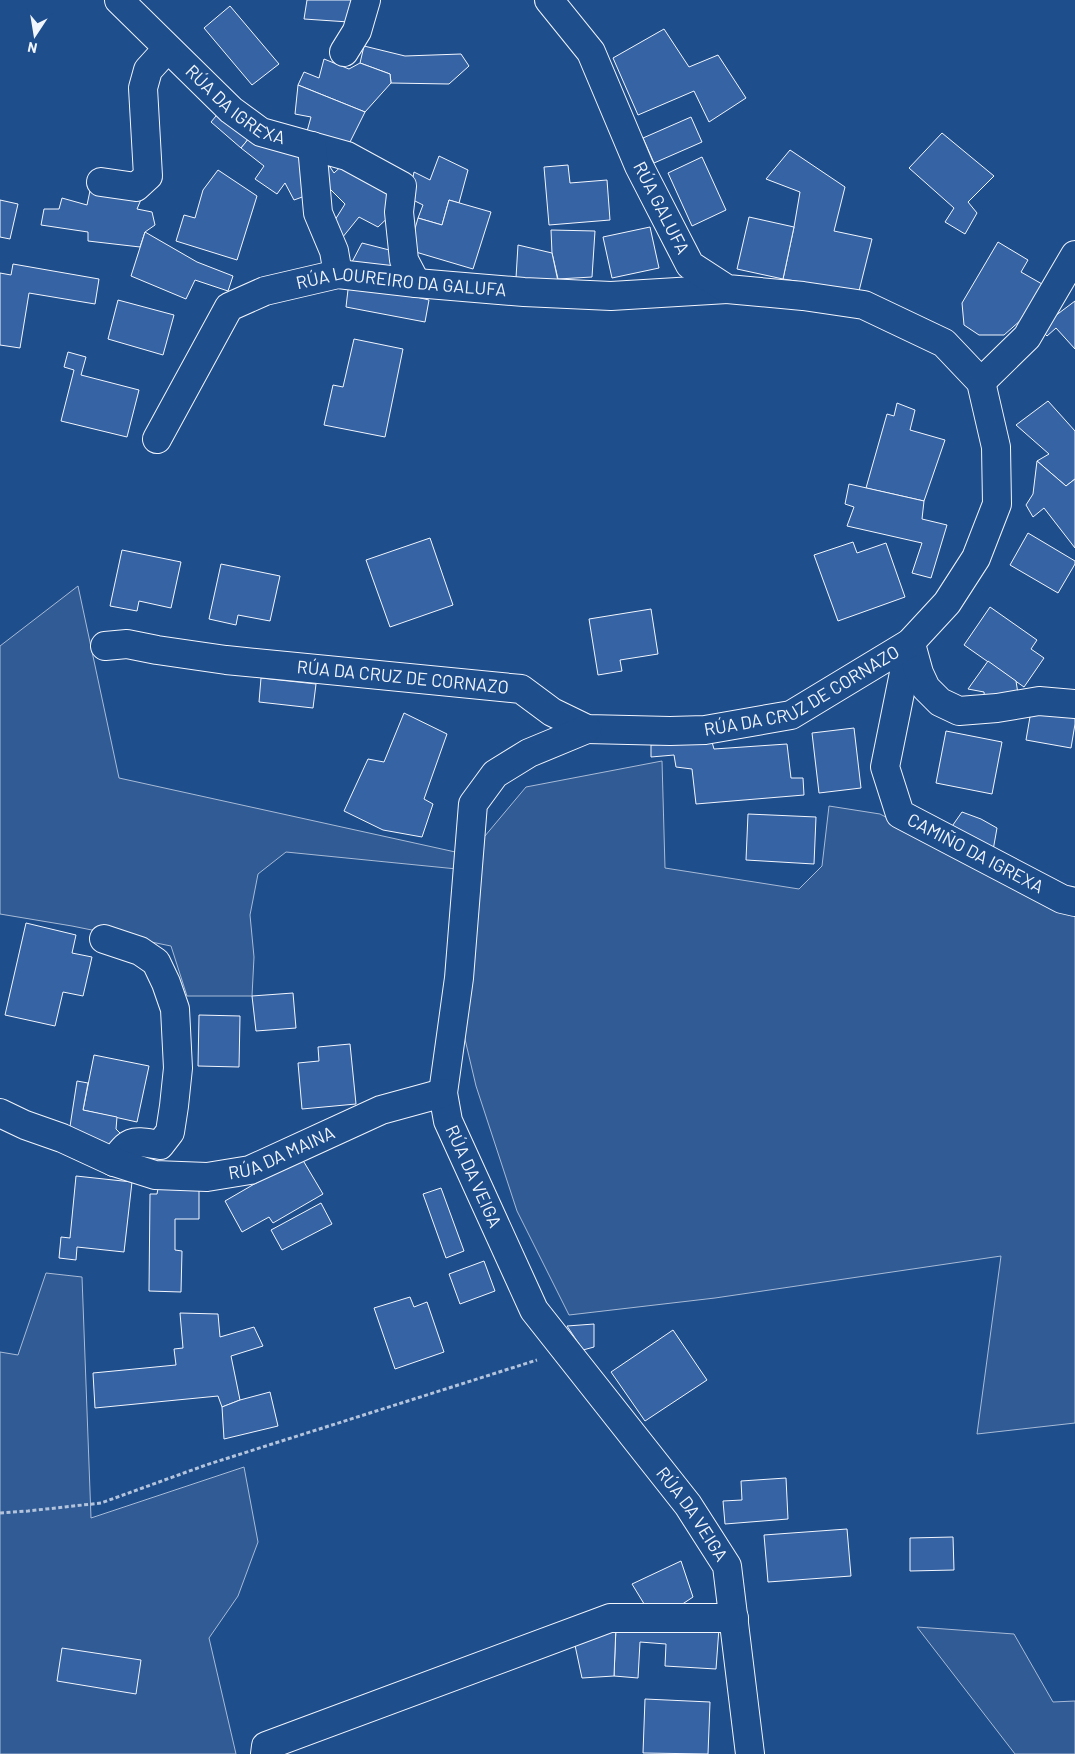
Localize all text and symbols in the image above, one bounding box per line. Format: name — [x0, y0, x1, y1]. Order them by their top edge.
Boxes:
north arrow — [10, 10, 60, 60]
text: N — [26, 39, 39, 57]
street label: RÚA DA IGREXA — [181, 60, 288, 148]
street label: RÚA GALUFA — [629, 157, 695, 258]
street label: RÚA LOUREIRO DA GALUFA — [294, 261, 508, 301]
street label: RÚA DA CRUZ DE CORNAZO — [702, 640, 903, 740]
street label: RÚA DA CRUZ DE CORNAZO — [296, 655, 510, 698]
street label: CAMIÑO DA IGREXA — [904, 808, 1048, 897]
street label: RÚA DA MAINA — [227, 1121, 338, 1183]
street label: RÚA DA VEIGA — [441, 1121, 507, 1231]
street label: RÚA DA VEIGA — [652, 1462, 733, 1565]

